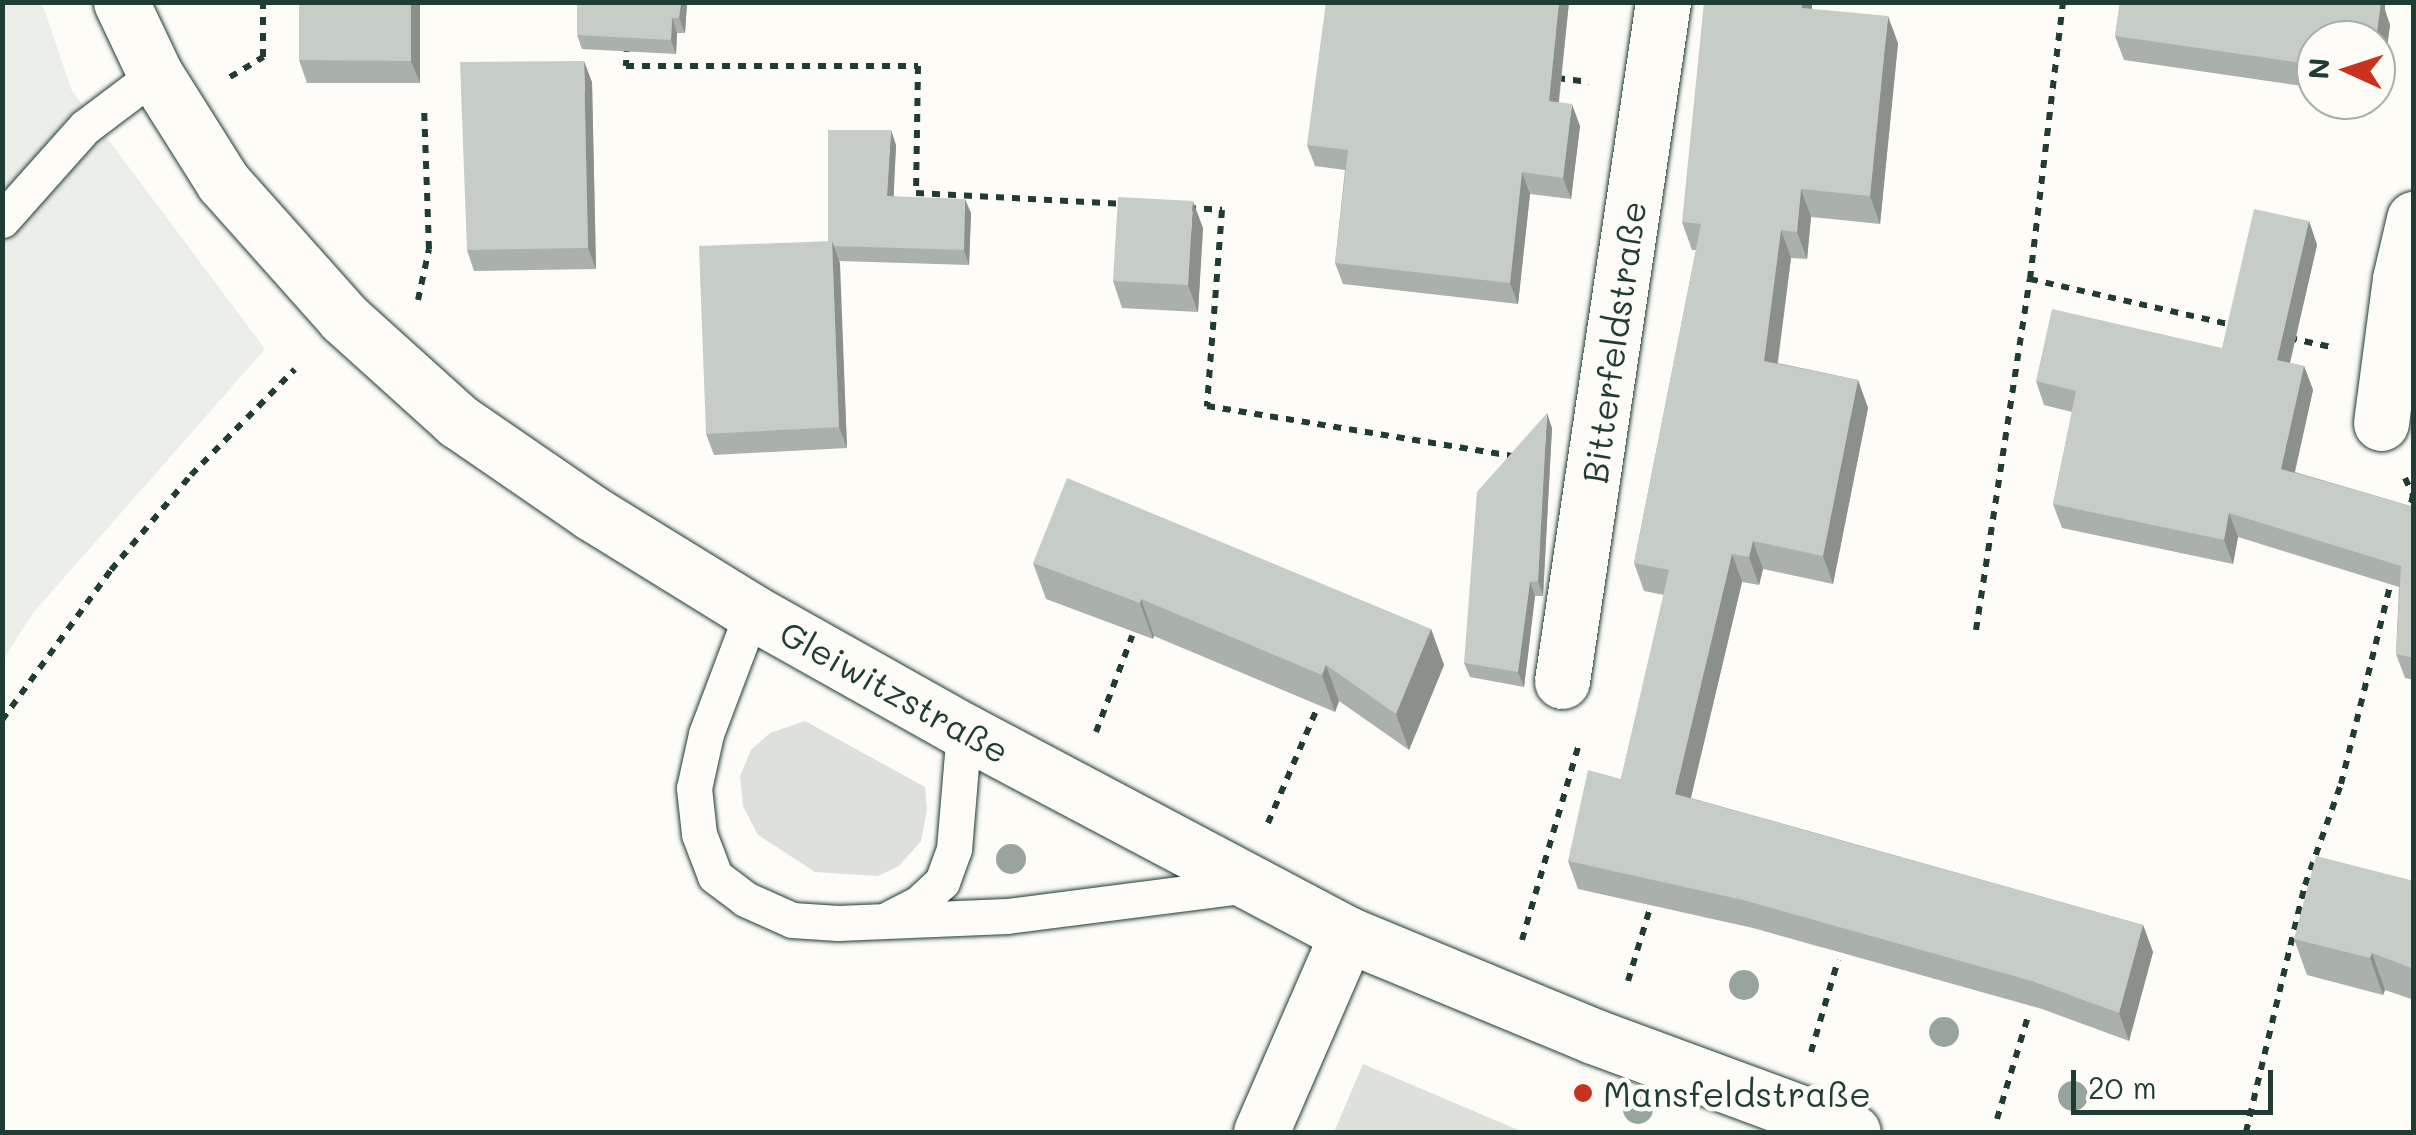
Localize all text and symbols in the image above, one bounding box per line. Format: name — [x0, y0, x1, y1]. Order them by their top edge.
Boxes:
north arrow — [2296, 20, 2396, 120]
text: N — [2300, 57, 2337, 80]
street label: Bitterfeldstraße — [1572, 198, 1654, 486]
street label: Gleiwitzstraße — [773, 611, 1017, 771]
scale bar — [2076, 1050, 2278, 1112]
text: 20 m — [2088, 1067, 2157, 1107]
place label: Mansfeldstraße — [1603, 1072, 1871, 1114]
marker: Mansfeldstraße — [1572, 1082, 1594, 1104]

